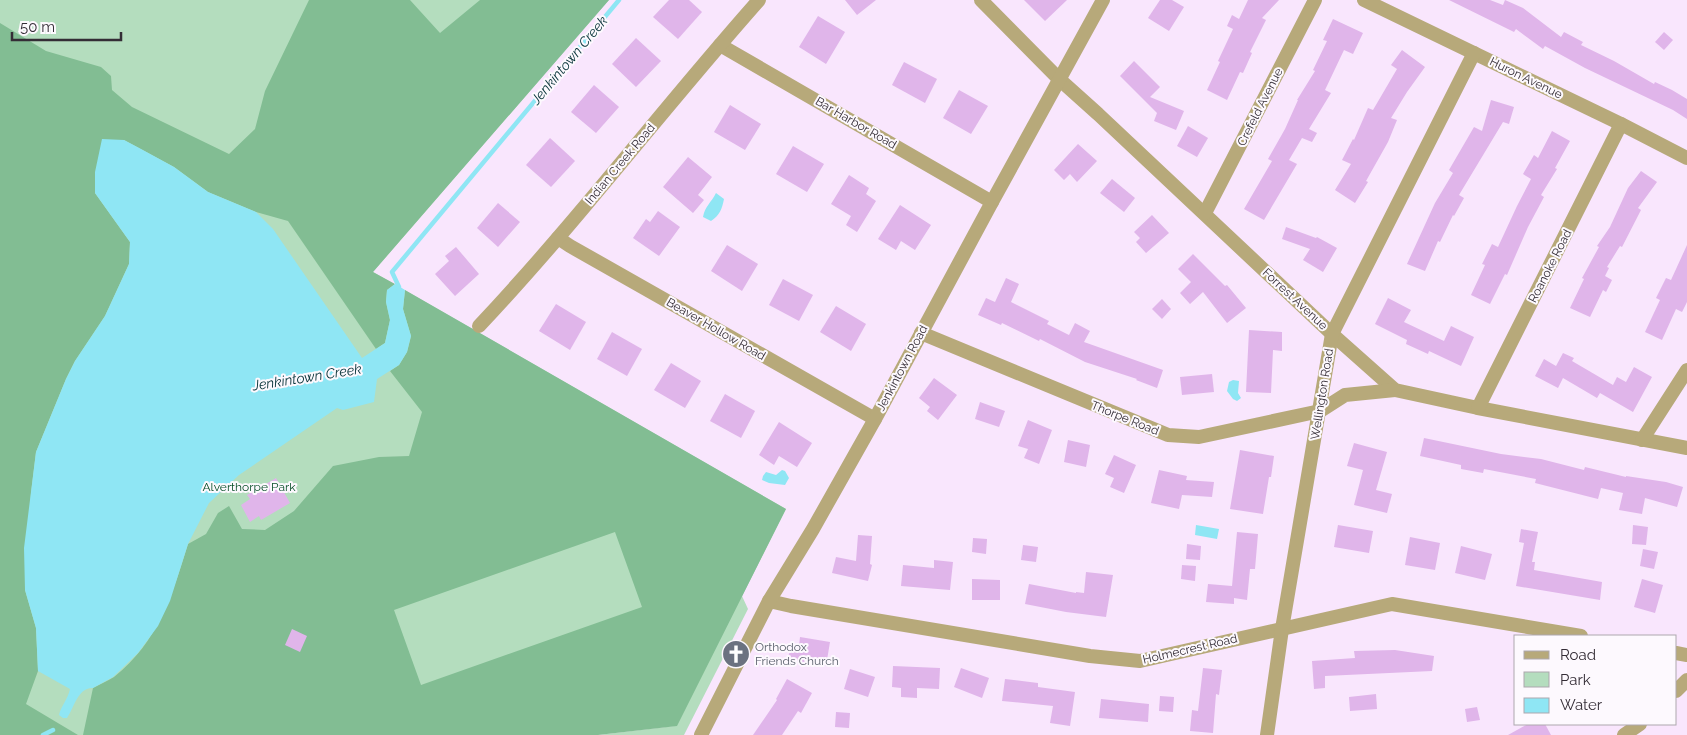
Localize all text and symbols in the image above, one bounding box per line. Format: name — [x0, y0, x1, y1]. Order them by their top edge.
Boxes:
scale bar — [12, 10, 121, 42]
water label: Jenkintown Creek — [527, 12, 611, 108]
text: 50 m — [20, 18, 55, 36]
street label: Huron Avenue — [1487, 54, 1565, 102]
street label: Crefeld Avenue — [1234, 66, 1286, 148]
street label: Bar Harbor Road — [813, 94, 899, 152]
street label: Indian Creek Road — [582, 121, 658, 207]
street label: Roanoke Road — [1526, 227, 1574, 305]
street label: Forrest Avenue — [1260, 265, 1330, 333]
street label: Beaver Hollow Road — [664, 295, 768, 363]
street label: Jenkintown Road — [874, 323, 930, 413]
street label: Wellington Road — [1308, 347, 1336, 441]
water label: Jenkintown Creek — [250, 360, 363, 394]
street label: Thorpe Road — [1089, 398, 1161, 438]
park label: Alverthorpe Park — [203, 480, 296, 494]
street label: Holmecrest Road — [1141, 631, 1239, 667]
legend — [1514, 635, 1677, 725]
church icon: Orthodox Friends Church — [721, 639, 751, 669]
place label: Orthodox Friends Church — [755, 640, 839, 668]
text: Road — [1560, 646, 1596, 664]
text: Park — [1560, 671, 1591, 689]
text: Water — [1560, 696, 1603, 714]

